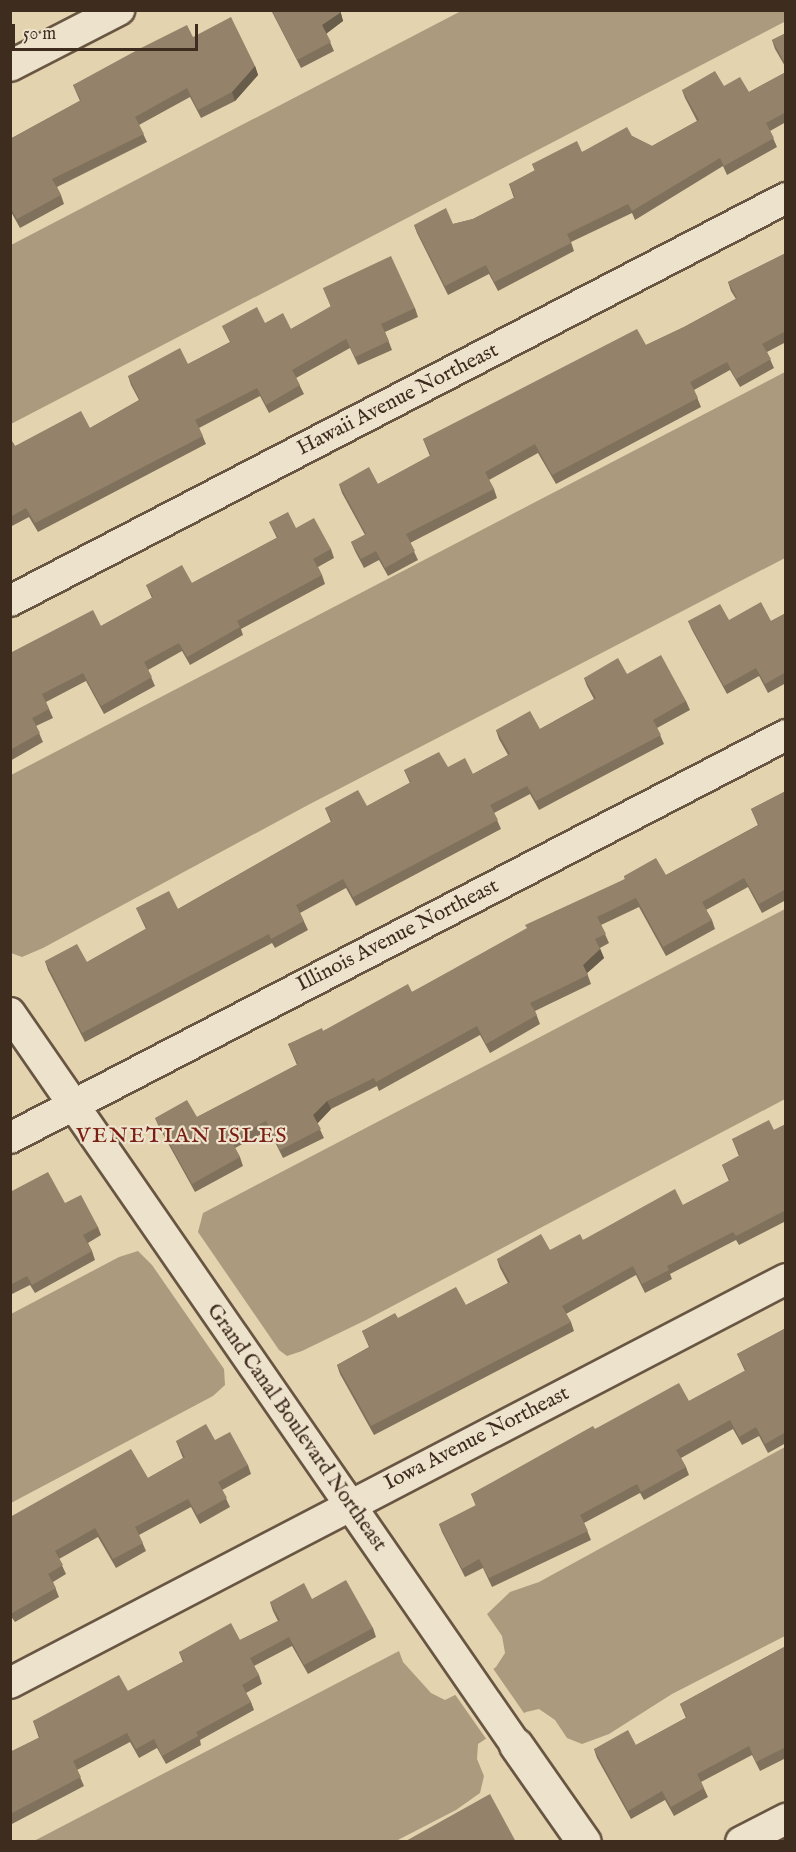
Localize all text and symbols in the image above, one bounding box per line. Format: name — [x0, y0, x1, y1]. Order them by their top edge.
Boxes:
scale bar — [15, 12, 201, 50]
text: 50 m — [23, 23, 56, 46]
street label: Hawaii Avenue Northeast — [293, 338, 503, 462]
street label: Illinois Avenue Northeast — [293, 874, 503, 998]
district label: VENETIAN ISLES — [76, 1124, 288, 1150]
street label: Grand Canal Boulevard Northeast — [201, 1299, 391, 1557]
street label: Iowa Avenue Northeast — [380, 1381, 574, 1497]

